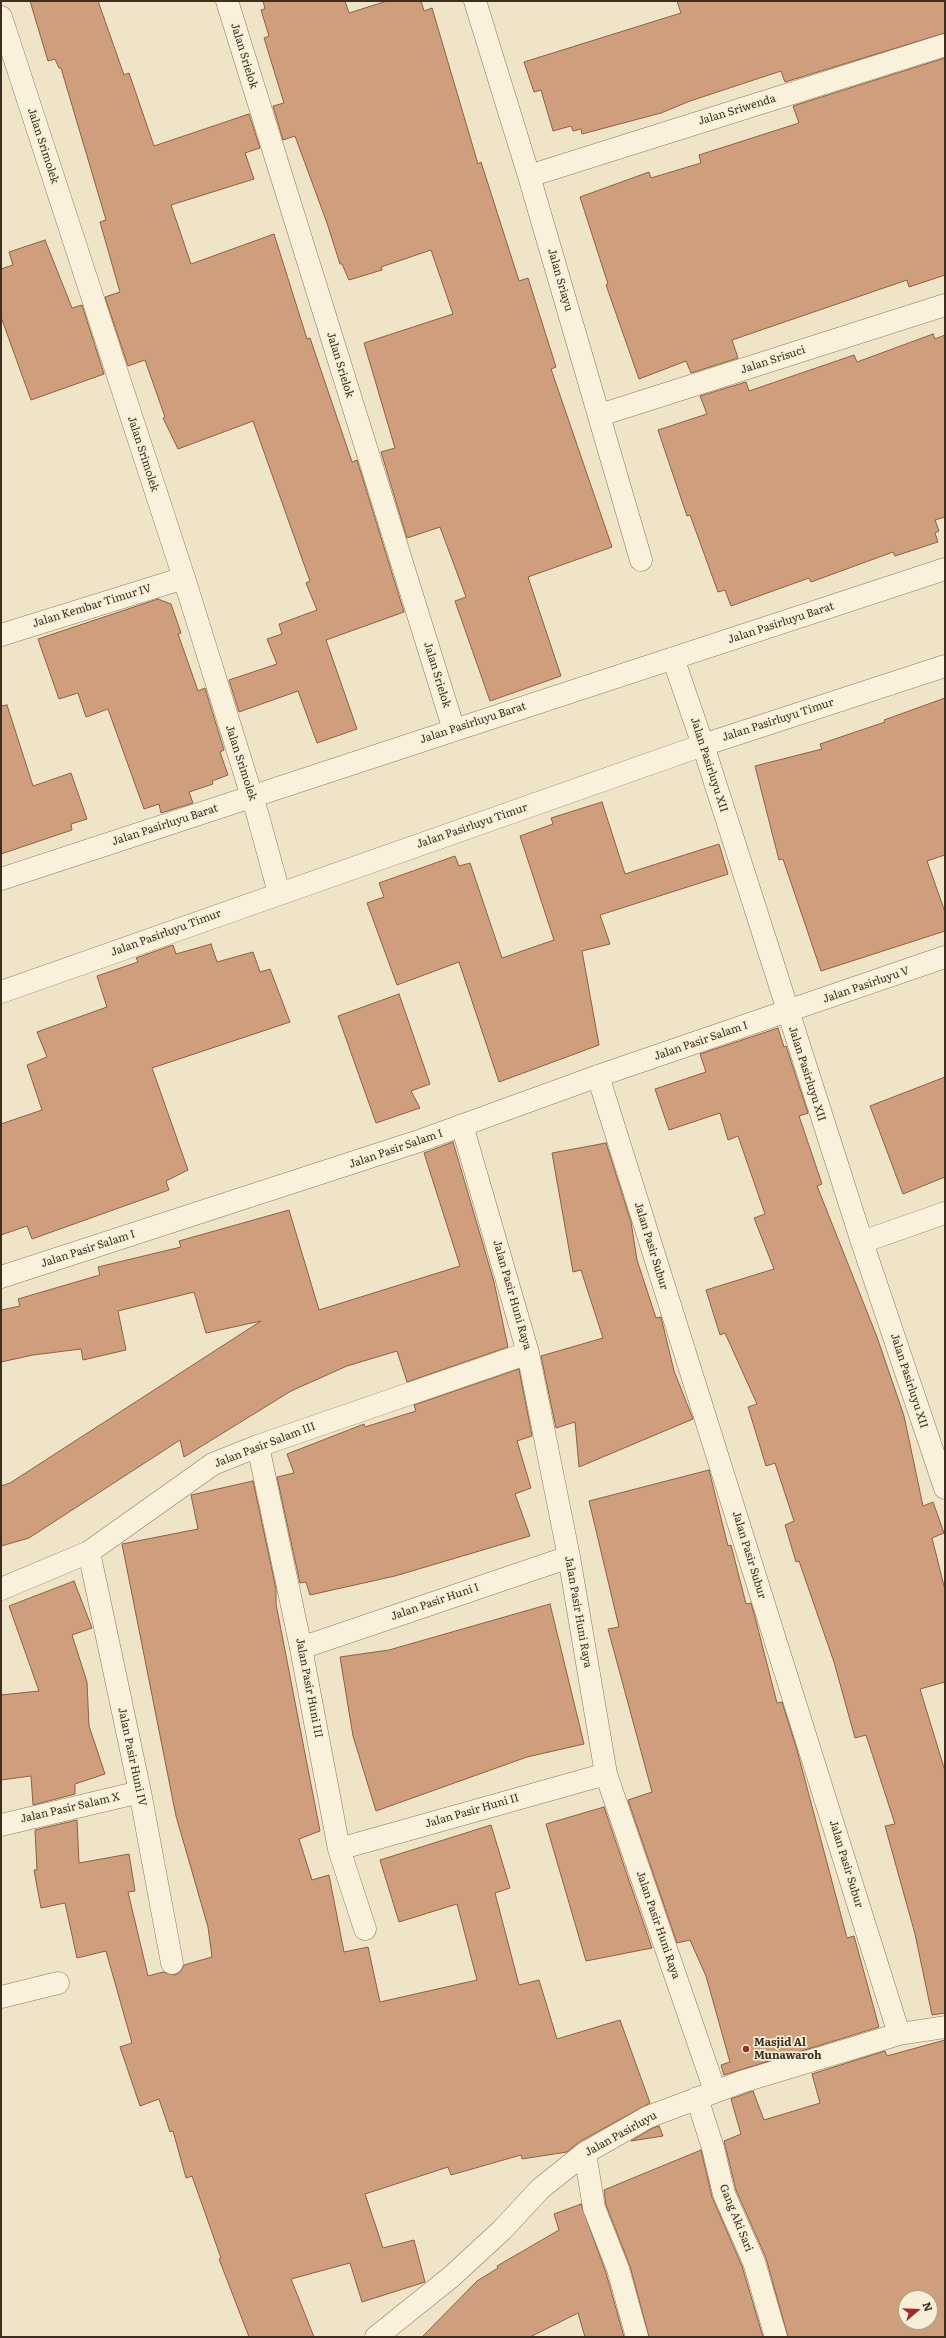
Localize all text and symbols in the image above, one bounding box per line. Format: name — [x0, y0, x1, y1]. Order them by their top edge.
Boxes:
street label: Jalan Srielok — [228, 21, 260, 91]
street label: Jalan Sriwenda — [697, 92, 777, 128]
street label: Jalan Srimolek — [25, 107, 61, 185]
street label: Jalan Sriayu — [545, 247, 575, 313]
street label: Jalan Srielok — [324, 330, 356, 400]
street label: Jalan Srisuci — [739, 343, 807, 377]
street label: Jalan Srimolek — [125, 415, 161, 493]
street label: Jalan Kembar Timur IV — [31, 582, 153, 630]
street label: Jalan Pasirluyu Barat — [726, 600, 836, 646]
street label: Jalan Srielok — [421, 640, 453, 710]
street label: Jalan Pasirluyu Timur — [721, 696, 835, 744]
street label: Jalan Pasirluyu Barat — [418, 700, 528, 746]
street label: Jalan Pasirluyu XII — [687, 716, 731, 814]
street label: Jalan Srimolek — [223, 724, 259, 802]
street label: Jalan Pasirluyu Timur — [415, 801, 529, 851]
street label: Jalan Pasirluyu Barat — [110, 802, 220, 848]
street label: Jalan Pasirluyu Timur — [109, 907, 223, 959]
street label: Jalan Pasirluyu V — [821, 964, 911, 1006]
street label: Jalan Pasir Salam I — [652, 1019, 750, 1063]
street label: Jalan Pasirluyu XII — [785, 1025, 829, 1123]
street label: Jalan Pasir Salam I — [347, 1127, 445, 1171]
street label: Jalan Pasir Subur — [631, 1201, 671, 1291]
street label: Jalan Pasir Salam I — [39, 1228, 137, 1270]
street label: Jalan Pasir Huni Raya — [490, 1239, 534, 1351]
street label: Jalan Pasirluyu XII — [887, 1332, 931, 1430]
street label: Jalan Pasir Salam III — [213, 1420, 317, 1470]
street label: Jalan Pasir Subur — [729, 1510, 769, 1600]
street label: Jalan Pasir Huni Raya — [562, 1555, 594, 1669]
street label: Jalan Pasir Huni I — [389, 1581, 481, 1623]
street label: Jalan Pasir Huni III — [293, 1637, 325, 1739]
street label: Jalan Pasir Huni IV — [115, 1706, 149, 1808]
street label: Jalan Pasir Salam X — [19, 1790, 121, 1826]
street label: Jalan Pasir Huni II — [423, 1791, 521, 1831]
street label: Jalan Pasir Subur — [826, 1819, 866, 1909]
street label: Jalan Pasir Huni Raya — [633, 1869, 683, 1981]
place label: Masjid Al Munawaroh — [754, 2036, 822, 2062]
marker: Masjid Al Munawaroh — [741, 2044, 751, 2054]
street label: Jalan Pasirluyu — [583, 2109, 659, 2159]
street label: Gang Aki Sari — [716, 2182, 756, 2254]
north arrow — [898, 2290, 938, 2330]
text: N — [919, 2299, 937, 2313]

